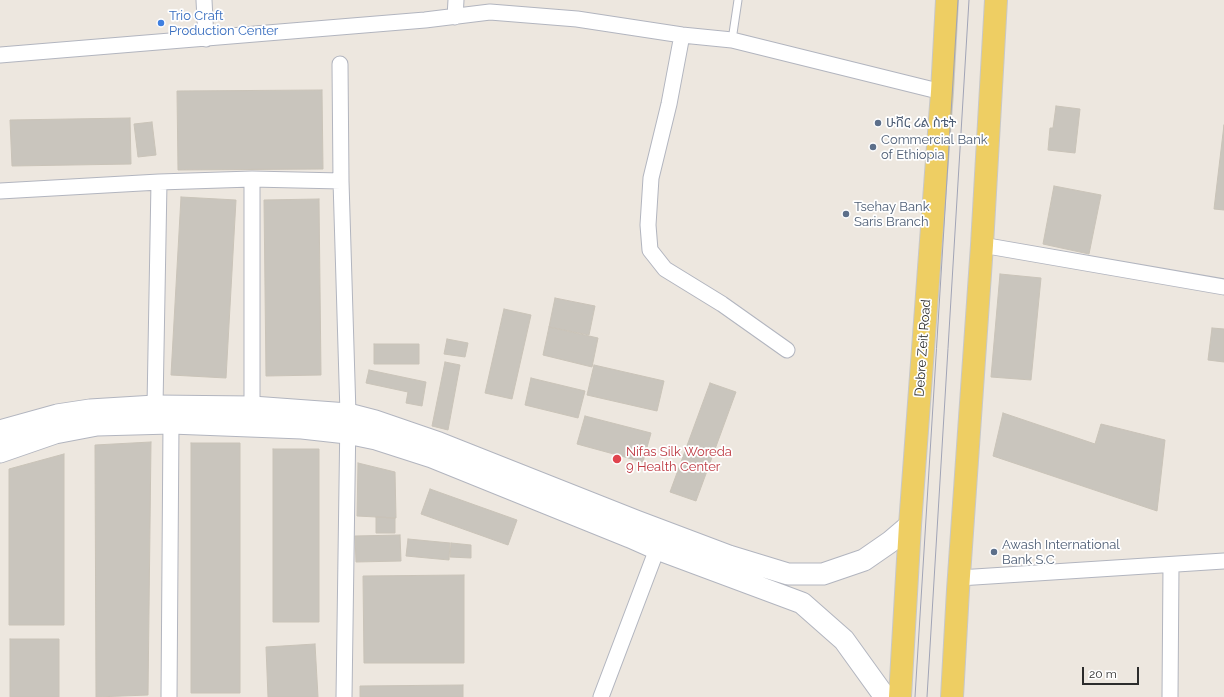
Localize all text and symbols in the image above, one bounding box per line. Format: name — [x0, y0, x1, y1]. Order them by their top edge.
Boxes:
place label: Trio Craft Production Center — [169, 8, 278, 39]
marker: Trio Craft Production Center — [156, 18, 166, 28]
place label: ሁቨር ሪል ስቴት — [886, 115, 956, 131]
marker: ሁቨር ሪል ስቴት — [873, 118, 883, 128]
place label: Commercial Bank of Ethiopia — [881, 132, 988, 163]
marker: Commercial Bank of Ethiopia — [868, 142, 878, 152]
place label: Tsehay Bank Saris Branch — [854, 199, 930, 230]
marker: Tsehay Bank Saris Branch — [841, 209, 851, 219]
street label: Debre Zeit Road — [912, 299, 934, 397]
place label: Nifas Silk Woreda 9 Health Center — [626, 444, 732, 475]
marker: Nifas Silk Woreda 9 Health Center — [611, 453, 623, 465]
place label: Awash International Bank S.C — [1002, 537, 1120, 568]
marker: Awash International Bank S.C — [989, 547, 999, 557]
scale bar — [1084, 659, 1141, 685]
text: 20 m — [1089, 667, 1117, 681]

